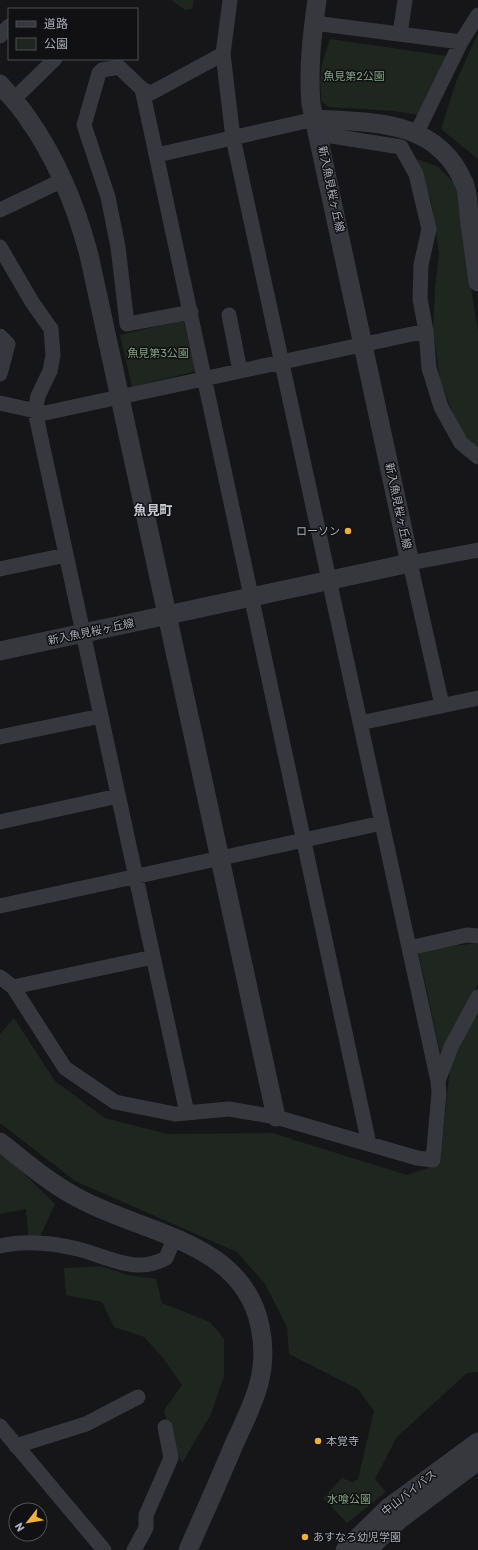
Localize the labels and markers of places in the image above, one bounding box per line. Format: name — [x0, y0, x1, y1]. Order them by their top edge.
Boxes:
place label: ローソン — [296, 525, 340, 538]
marker: ローソン — [343, 526, 353, 536]
place label: 本覚寺 — [326, 1435, 359, 1448]
marker: 本覚寺 — [313, 1436, 323, 1446]
place label: あすなろ幼児学園 — [313, 1531, 401, 1544]
marker: あすなろ幼児学園 — [300, 1532, 310, 1542]

